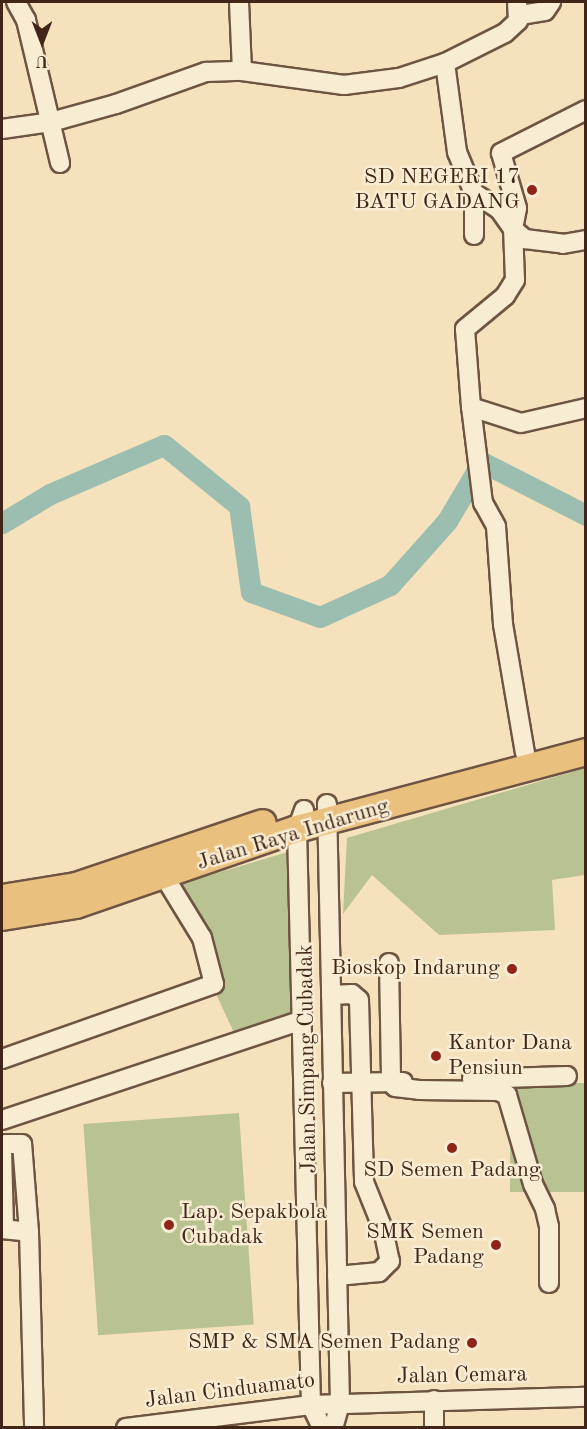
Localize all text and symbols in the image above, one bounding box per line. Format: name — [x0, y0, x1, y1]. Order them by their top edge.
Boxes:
north arrow — [12, 12, 72, 72]
text: U — [36, 52, 48, 68]
place label: SD NEGERI 17 BATU GADANG — [355, 164, 520, 216]
marker: SD NEGERI 17 BATU GADANG — [525, 183, 539, 197]
street label: Jalan Raya Indarung — [194, 793, 392, 877]
street label: Jalan Simpang Cubadak — [293, 944, 323, 1174]
place label: Bioskop Indarung — [331, 956, 500, 982]
marker: Bioskop Indarung — [505, 962, 519, 976]
place label: Kantor Dana Pensiun — [448, 1030, 572, 1082]
marker: Kantor Dana Pensiun — [429, 1049, 443, 1063]
marker: SD Semen Padang — [445, 1141, 459, 1155]
place label: SD Semen Padang — [363, 1158, 541, 1184]
place label: Lap. Sepakbola Cubadak — [181, 1199, 327, 1250]
marker: Lap. Sepakbola Cubadak — [162, 1218, 176, 1232]
place label: SMK Semen Padang — [366, 1219, 484, 1270]
marker: SMK Semen Padang — [489, 1238, 503, 1252]
place label: SMP & SMA Semen Padang — [188, 1330, 460, 1356]
marker: SMP & SMA Semen Padang — [465, 1336, 479, 1350]
street label: Jalan Cemara — [396, 1362, 528, 1390]
street label: Jalan Cinduamato — [143, 1367, 317, 1415]

